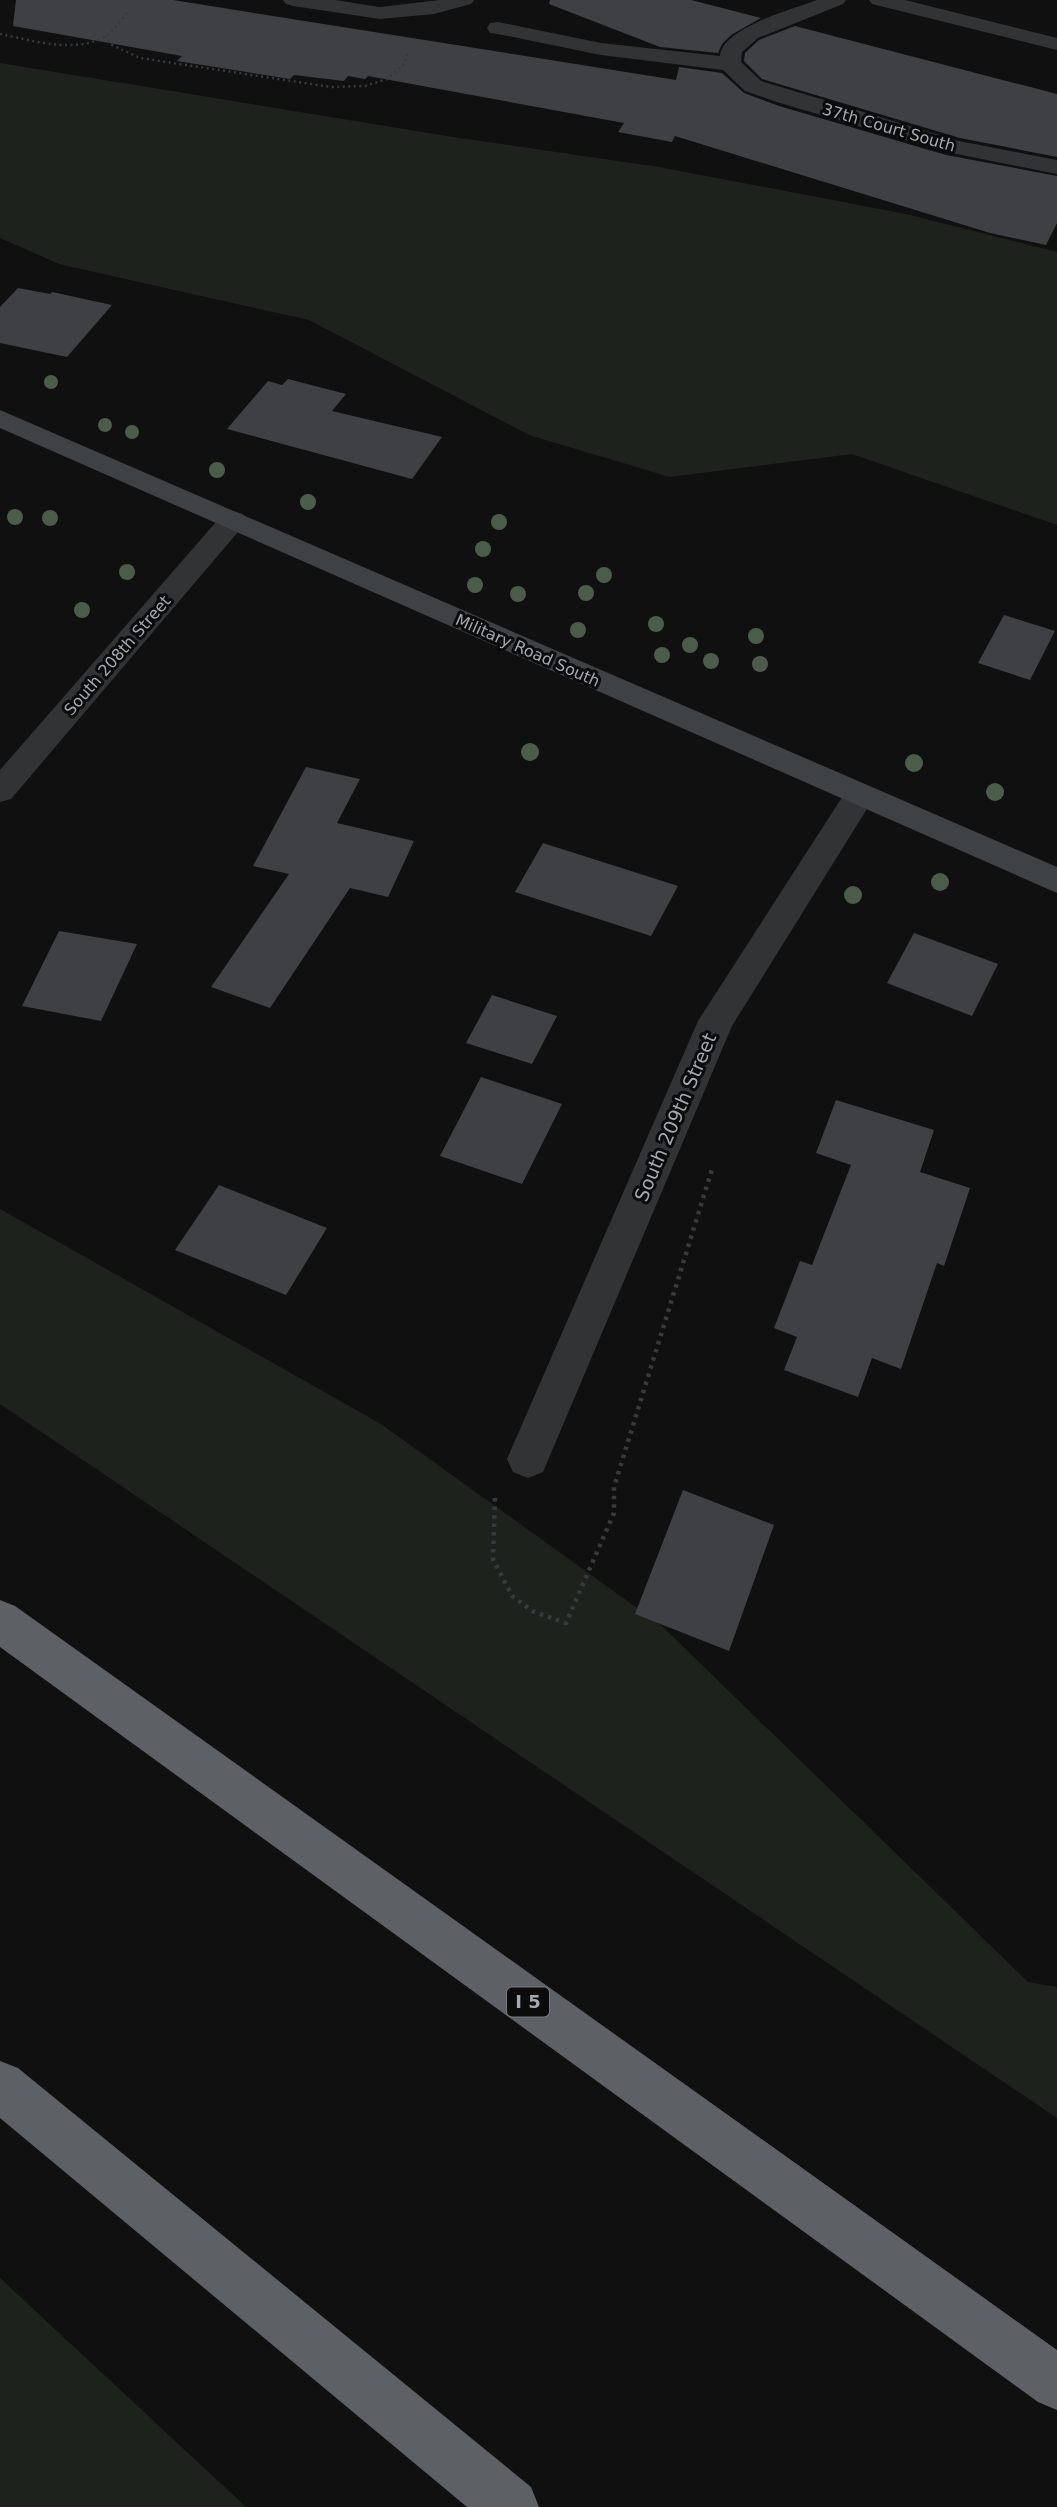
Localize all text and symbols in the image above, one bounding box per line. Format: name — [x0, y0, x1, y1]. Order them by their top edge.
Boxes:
street label: 37th Court South — [820, 99, 958, 156]
street label: South 208th Street — [60, 592, 174, 719]
street label: Military Road South — [453, 610, 603, 691]
street label: South 209th Street — [630, 1029, 720, 1205]
road number: I 5 — [507, 1988, 549, 2016]

